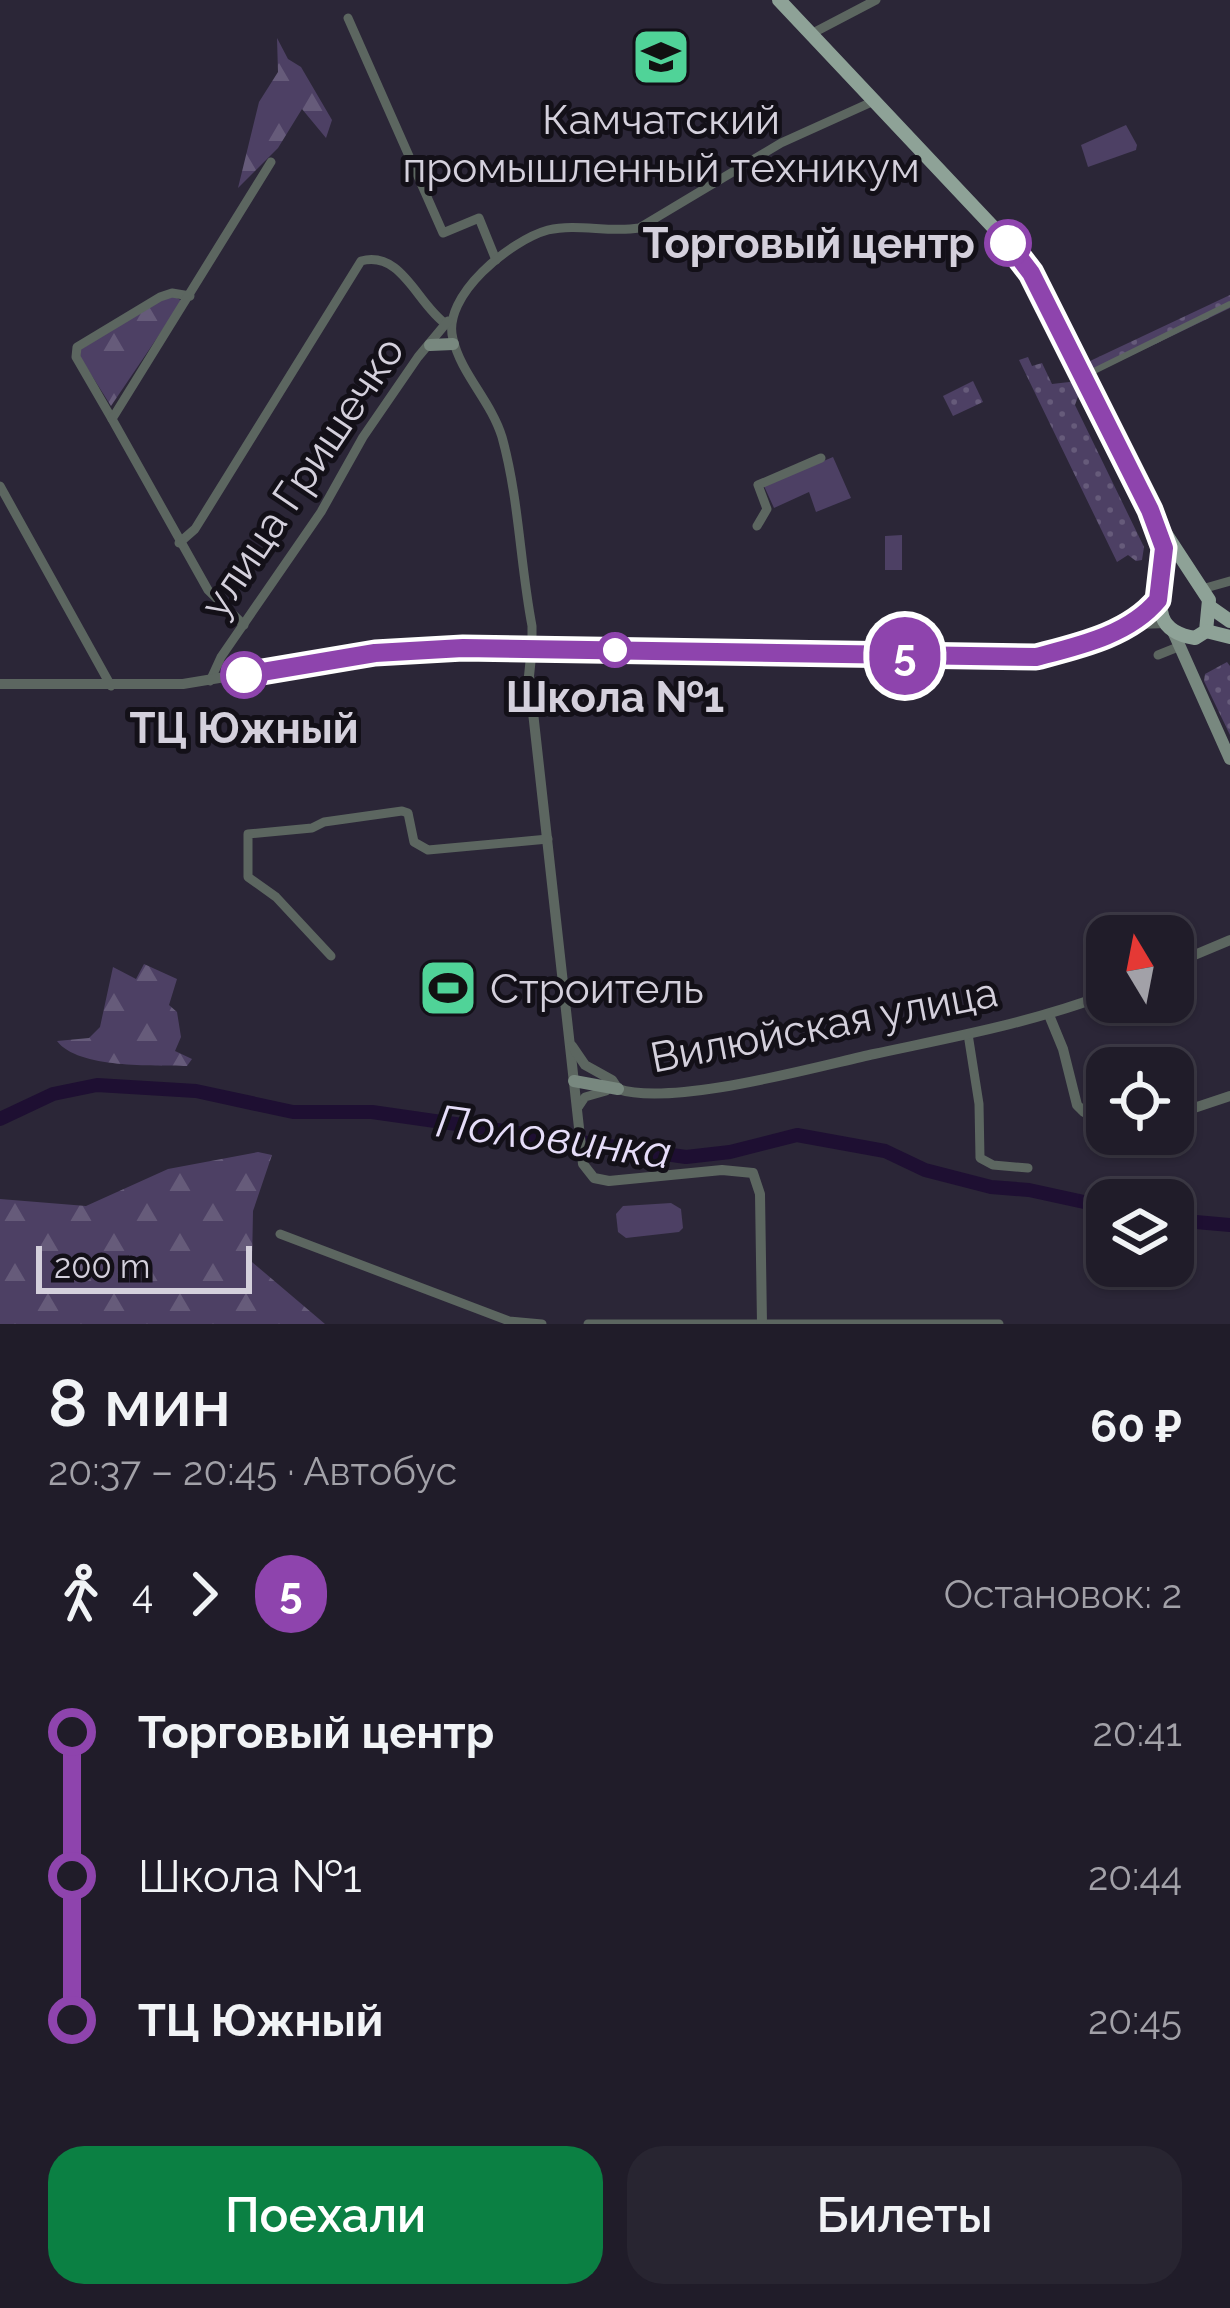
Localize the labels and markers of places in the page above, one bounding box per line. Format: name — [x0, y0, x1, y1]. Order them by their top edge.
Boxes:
school or university icon: Камчатский промышленный техникум — [630, 26, 692, 88]
place label: Камчатский промышленный техникум — [402, 95, 920, 192]
place label: Торговый центр — [643, 219, 975, 268]
marker: Торговый центр — [986, 221, 1030, 265]
marker: Школа №1 — [599, 634, 631, 666]
marker: ТЦ Южный — [222, 653, 266, 697]
place label: Школа №1 — [506, 673, 724, 722]
place label: ТЦ Южный — [129, 704, 359, 753]
sports icon: Строитель — [417, 957, 479, 1019]
place label: Строитель — [490, 964, 704, 1013]

